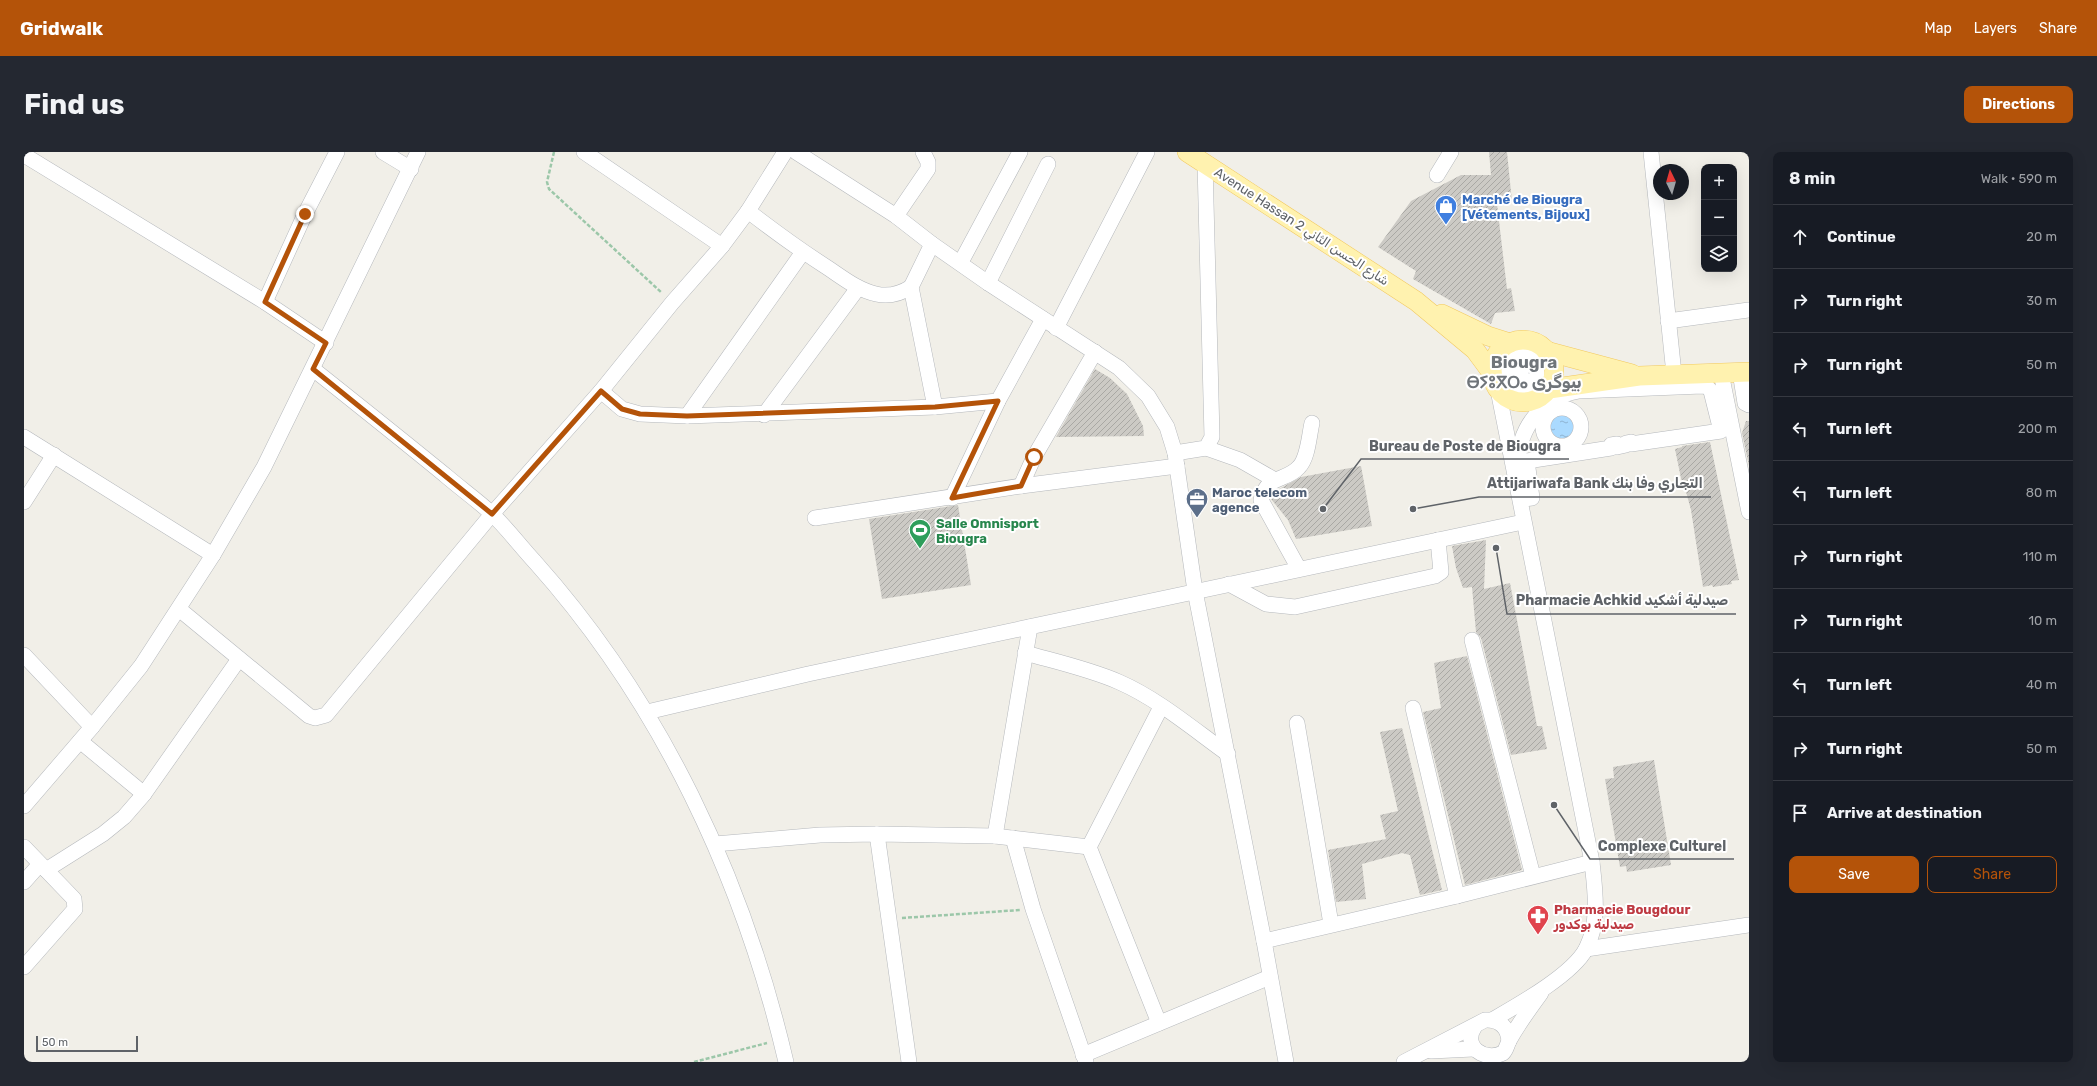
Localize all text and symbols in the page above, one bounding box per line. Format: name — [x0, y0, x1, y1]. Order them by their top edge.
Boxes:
text: Gridwalk — [20, 17, 103, 40]
text: Map — [1925, 20, 1952, 37]
text: Layers — [1974, 20, 2017, 37]
text: Share — [2039, 20, 2077, 37]
button: Directions — [1964, 86, 2073, 123]
text: Find us — [24, 88, 124, 121]
street label: Avenue Hassan 2 شارع الحسن الثاني — [1211, 164, 1392, 290]
north arrow — [1653, 164, 1689, 200]
map controls — [1701, 164, 1737, 272]
button: + — [1701, 164, 1737, 200]
text: 8 min — [1789, 168, 1836, 188]
text: Walk · 590 m — [1981, 171, 2057, 186]
place label: Marché de Biougra [Vétements, Bijoux] — [1462, 192, 1590, 222]
shop icon: Marché de Biougra [Vétements, Bijoux] — [1433, 193, 1459, 226]
button: − — [1701, 200, 1737, 236]
route end — [296, 205, 314, 223]
icon: ahead — [1789, 226, 1811, 248]
text: Continue — [1827, 228, 1896, 246]
text: 20 m — [2026, 229, 2057, 244]
button: layers — [1701, 236, 1737, 272]
icon: right — [1789, 290, 1811, 312]
text: Turn right — [1827, 292, 1902, 310]
text: 30 m — [2026, 293, 2057, 308]
district label: Biougra ⴱⵢⵓⴳⵔⴰ بيوگرى — [1466, 352, 1582, 392]
icon: right — [1789, 354, 1811, 376]
text: Turn right — [1827, 356, 1902, 374]
text: 50 m — [2026, 357, 2057, 372]
icon: left — [1789, 418, 1811, 440]
text: Turn left — [1827, 420, 1892, 438]
text: 200 m — [2018, 421, 2057, 436]
callout: Bureau de Poste de Biougra — [1361, 433, 1569, 459]
text: Bureau de Poste de Biougra — [1369, 438, 1561, 455]
route start — [1025, 448, 1043, 466]
callout: Attijariwafa Bank التجاري وفا بنك — [1479, 471, 1711, 497]
text: Attijariwafa Bank التجاري وفا بنك — [1487, 475, 1703, 493]
icon: left — [1789, 482, 1811, 504]
text: Turn left — [1827, 484, 1892, 502]
place label: Maroc telecom agence — [1212, 485, 1307, 515]
text: 80 m — [2026, 485, 2057, 500]
office icon: Maroc telecom agence — [1184, 486, 1210, 519]
place label: Salle Omnisport Biougra — [936, 516, 1039, 546]
sports icon: Salle Omnisport Biougra — [907, 517, 933, 550]
icon: right — [1789, 546, 1811, 568]
text: Turn right — [1827, 548, 1902, 566]
text: 110 m — [2023, 549, 2057, 564]
callout: Pharmacie Achkid صيدلية أشكيد — [1507, 588, 1736, 614]
text: Pharmacie Achkid صيدلية أشكيد — [1516, 592, 1728, 609]
icon: right — [1789, 610, 1811, 632]
text: Turn right — [1827, 612, 1902, 630]
text: 10 m — [2028, 613, 2057, 628]
icon: left — [1789, 674, 1811, 696]
text: Turn left — [1827, 676, 1892, 694]
text: 40 m — [2026, 677, 2057, 692]
icon: right — [1789, 738, 1811, 760]
text: Turn right — [1827, 740, 1902, 758]
text: 50 m — [2026, 741, 2057, 756]
icon: arrive — [1789, 802, 1811, 824]
text: Arrive at destination — [1827, 804, 1982, 822]
callout: Complexe Culturel — [1590, 833, 1734, 859]
text: Complexe Culturel — [1598, 838, 1726, 855]
button: Save — [1789, 856, 1919, 893]
button: Share — [1927, 856, 2057, 893]
place label: Pharmacie Bougdour صيدلية بوكدور — [1553, 902, 1690, 933]
pharmacy icon: Pharmacie Bougdour صيدلية بوكدور — [1525, 903, 1551, 936]
scale bar — [36, 1034, 138, 1053]
text: 50 m — [42, 1036, 68, 1049]

